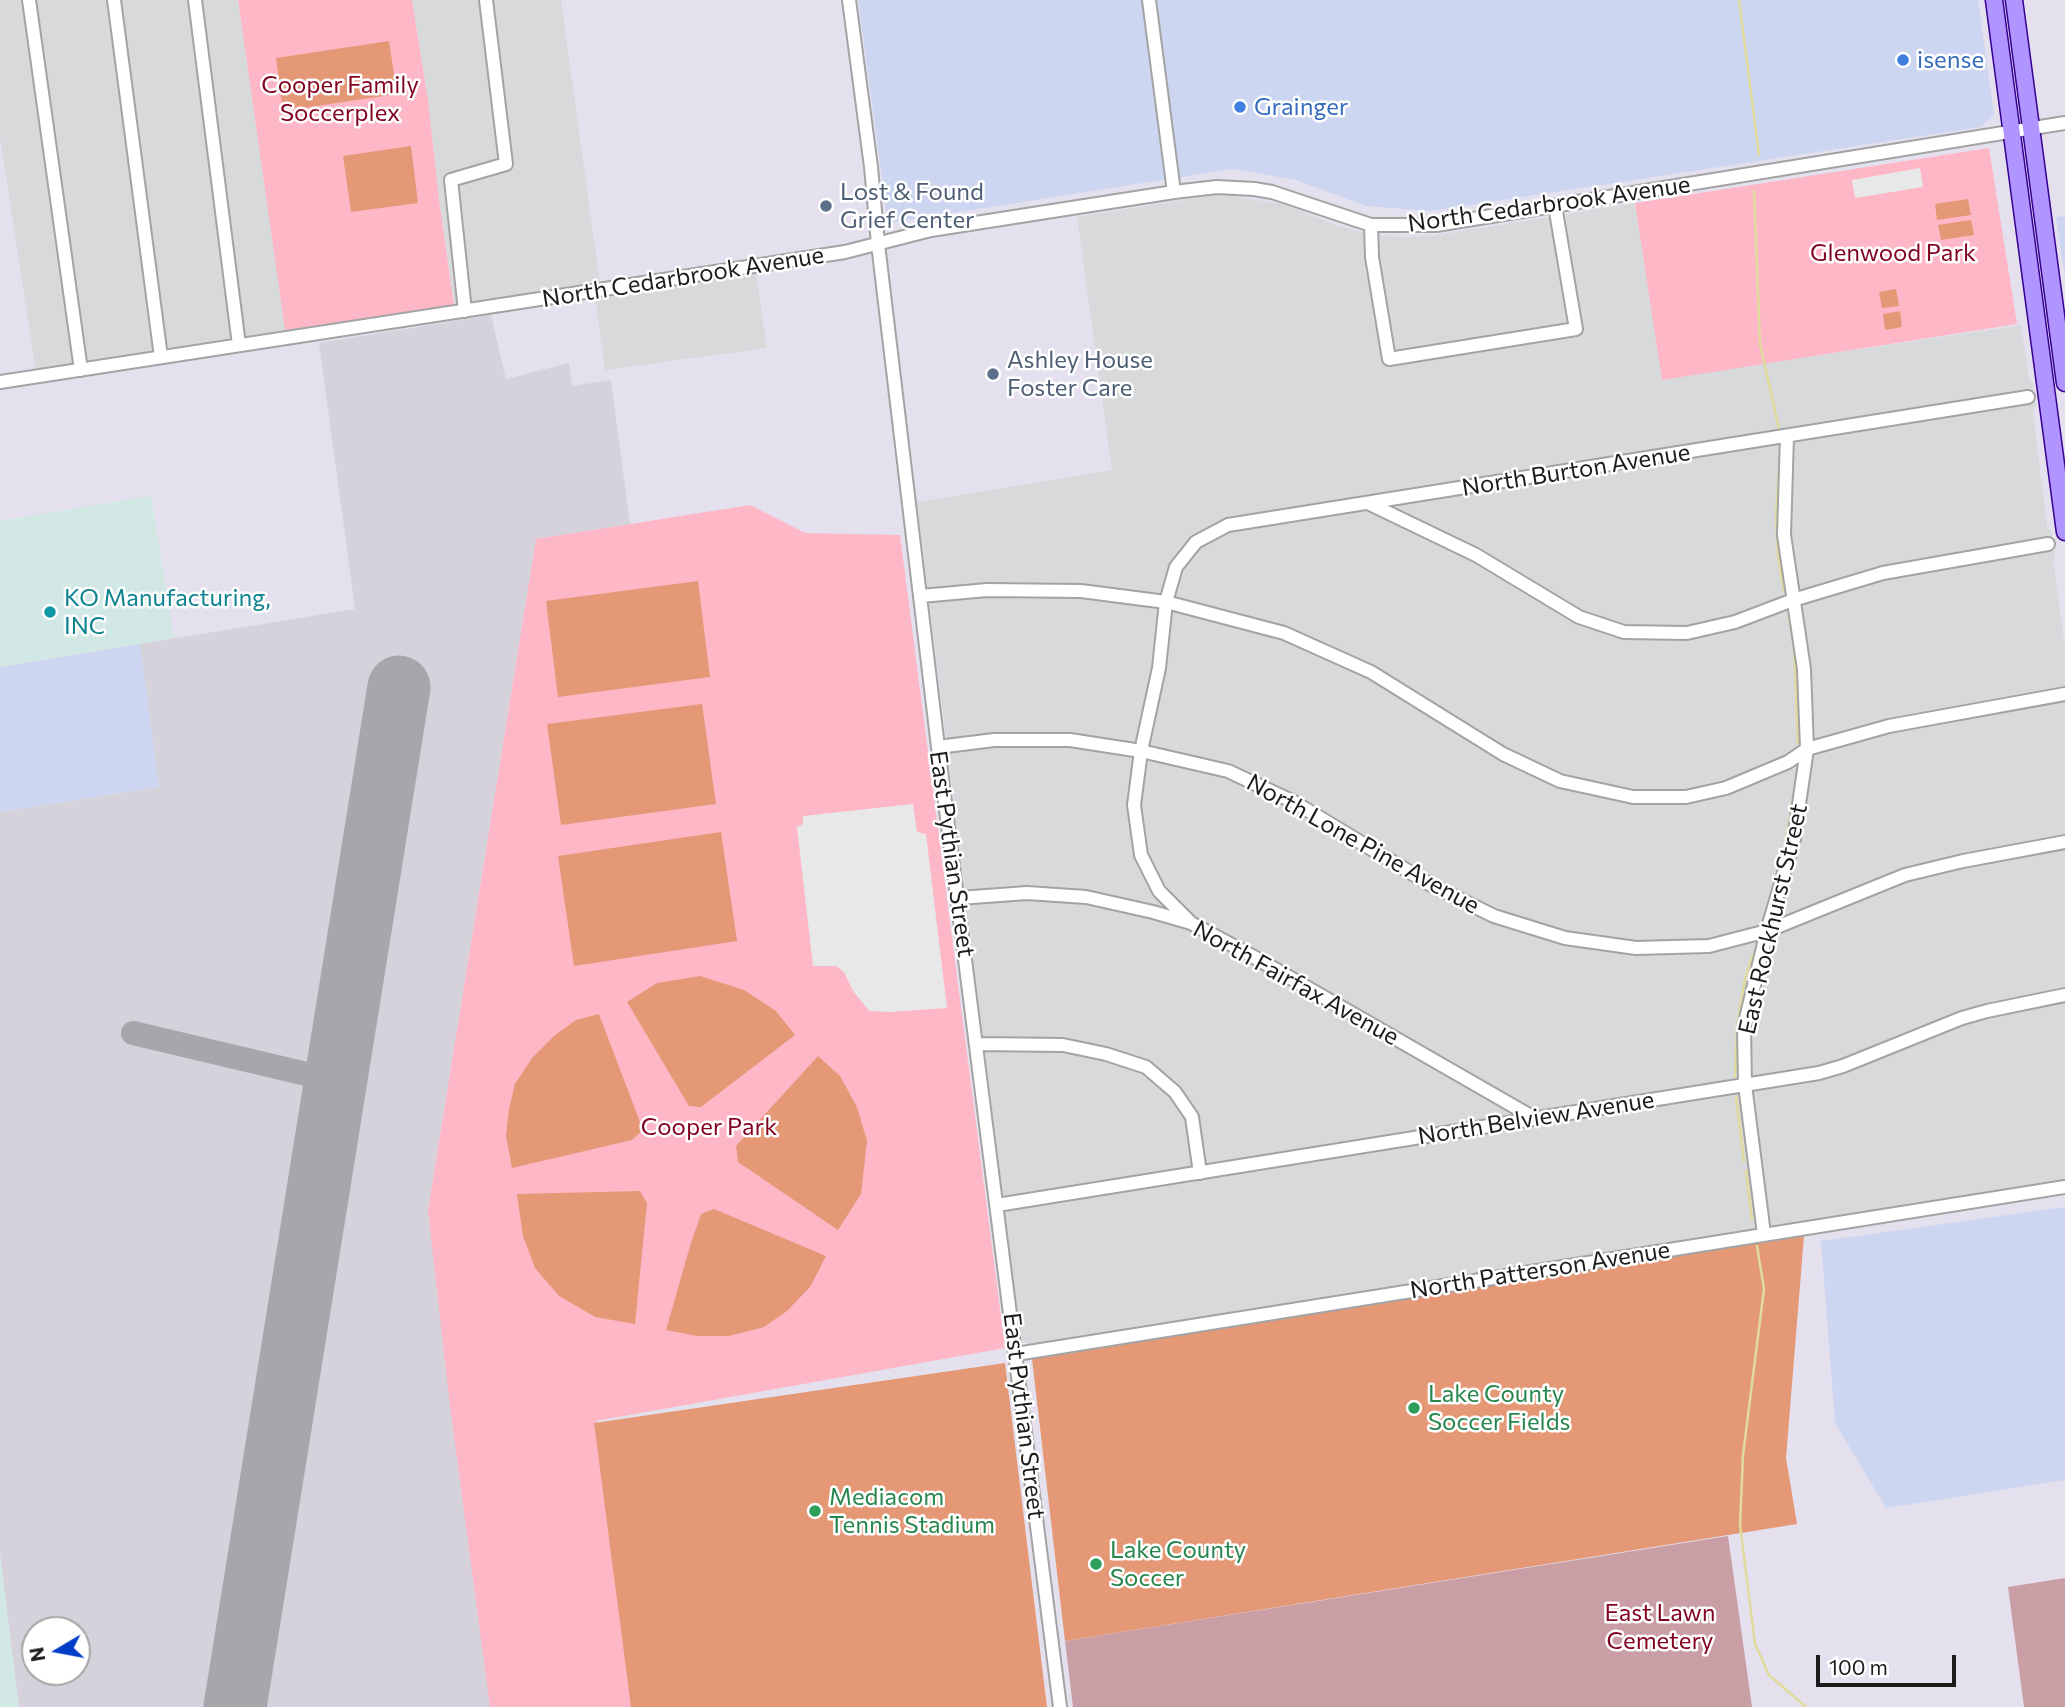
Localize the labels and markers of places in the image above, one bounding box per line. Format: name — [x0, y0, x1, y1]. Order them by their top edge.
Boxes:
place label: isense — [1917, 46, 1984, 74]
marker: isense — [1895, 52, 1911, 68]
place label: Grainger — [1254, 93, 1348, 121]
marker: Grainger — [1232, 99, 1248, 115]
place label: Lost & Found Grief Center — [840, 178, 984, 234]
marker: Lost & Found Grief Center — [818, 198, 834, 214]
place label: Ashley House Foster Care — [1007, 346, 1153, 402]
marker: Ashley House Foster Care — [985, 366, 1001, 382]
place label: KO Manufacturing, INC — [64, 584, 271, 640]
marker: KO Manufacturing, INC — [42, 604, 58, 620]
place label: Lake County Soccer Fields — [1428, 1380, 1570, 1436]
marker: Lake County Soccer Fields — [1406, 1400, 1422, 1416]
place label: Mediacom Tennis Stadium — [829, 1483, 995, 1539]
marker: Mediacom Tennis Stadium — [807, 1503, 823, 1519]
place label: Lake County Soccer — [1110, 1536, 1246, 1592]
marker: Lake County Soccer — [1088, 1556, 1104, 1572]

